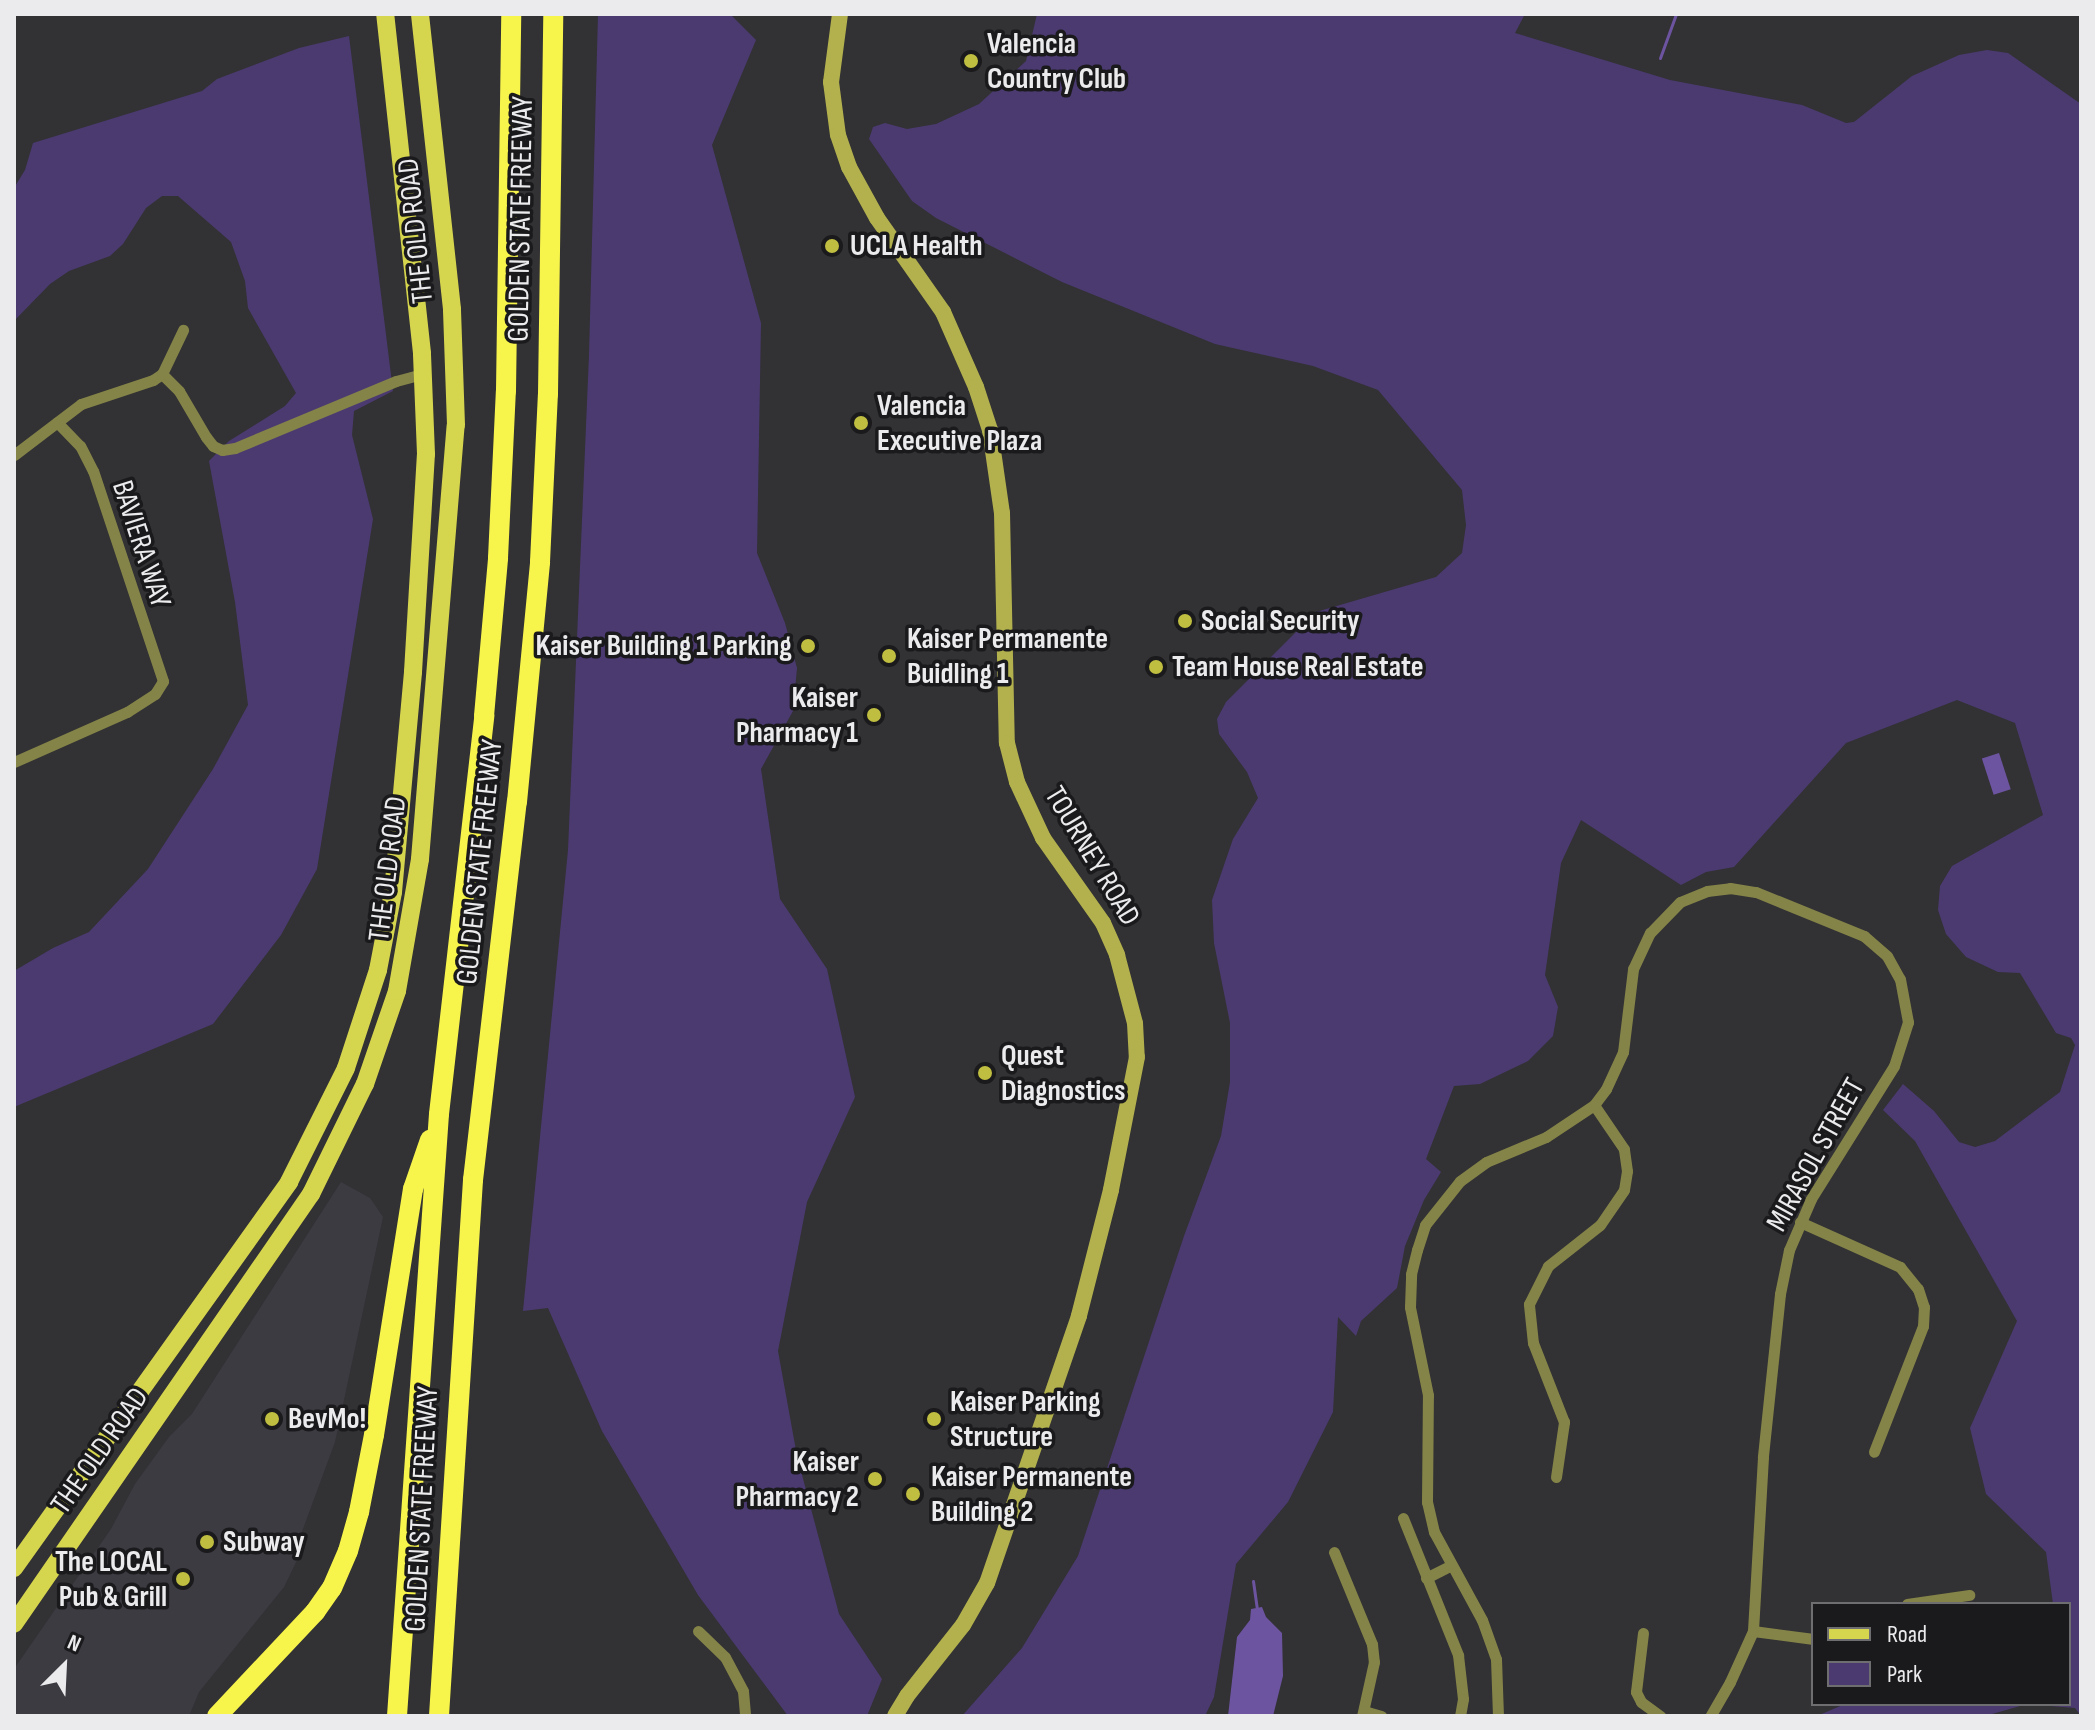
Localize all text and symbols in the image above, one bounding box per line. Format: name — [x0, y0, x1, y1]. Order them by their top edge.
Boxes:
place label: Valencia Country Club — [987, 26, 1126, 96]
marker: Valencia Country Club — [962, 52, 980, 70]
street label: GOLDEN STATE FREEWAY — [501, 96, 541, 342]
street label: THE OLD ROAD — [390, 157, 442, 305]
place label: UCLA Health — [850, 228, 983, 264]
marker: UCLA Health — [821, 235, 843, 257]
place label: Valencia Executive Plaza — [877, 388, 1042, 458]
marker: Valencia Executive Plaza — [852, 414, 870, 432]
street label: BAVIERA WAY — [104, 476, 178, 612]
place label: Social Security — [1201, 603, 1360, 639]
marker: Social Security — [1176, 612, 1194, 630]
place label: Kaiser Permanente Buidling 1 — [907, 621, 1108, 692]
place label: Kaiser Building 1 Parking — [536, 628, 792, 664]
marker: Kaiser Building 1 Parking — [799, 637, 817, 655]
marker: Kaiser Permanente Buidling 1 — [878, 645, 900, 667]
place label: Team House Real Estate — [1172, 649, 1424, 685]
marker: Team House Real Estate — [1147, 658, 1165, 676]
place label: Kaiser Pharmacy 1 — [736, 680, 858, 750]
marker: Kaiser Pharmacy 1 — [865, 706, 883, 724]
street label: GOLDEN STATE FREEWAY — [449, 738, 511, 986]
street label: TOURNEY ROAD — [1036, 780, 1148, 932]
street label: THE OLD ROAD — [361, 794, 415, 944]
place label: Quest Diagnostics — [1001, 1038, 1126, 1108]
marker: Quest Diagnostics — [976, 1064, 994, 1082]
street label: MIRASOL STREET — [1759, 1072, 1873, 1238]
street label: THE OLD ROAD — [43, 1381, 157, 1521]
place label: Kaiser Parking Structure — [950, 1384, 1101, 1454]
street label: GOLDEN STATE FREEWAY — [398, 1385, 446, 1633]
place label: BevMo! — [288, 1401, 366, 1437]
marker: BevMo! — [263, 1410, 281, 1428]
marker: Kaiser Parking Structure — [925, 1410, 943, 1428]
place label: Kaiser Pharmacy 2 — [736, 1444, 859, 1514]
place label: Kaiser Permanente Building 2 — [931, 1459, 1132, 1530]
marker: Kaiser Pharmacy 2 — [866, 1470, 884, 1488]
marker: Kaiser Permanente Building 2 — [902, 1483, 924, 1505]
place label: Subway — [223, 1524, 305, 1560]
marker: Subway — [198, 1533, 216, 1551]
place label: The LOCAL Pub & Grill — [55, 1544, 167, 1614]
marker: The LOCAL Pub & Grill — [174, 1570, 192, 1588]
legend — [1811, 1602, 2071, 1706]
text: Road — [1887, 1620, 1927, 1649]
north arrow — [24, 1626, 104, 1706]
text: N — [63, 1629, 85, 1658]
text: Park — [1887, 1660, 1922, 1689]

